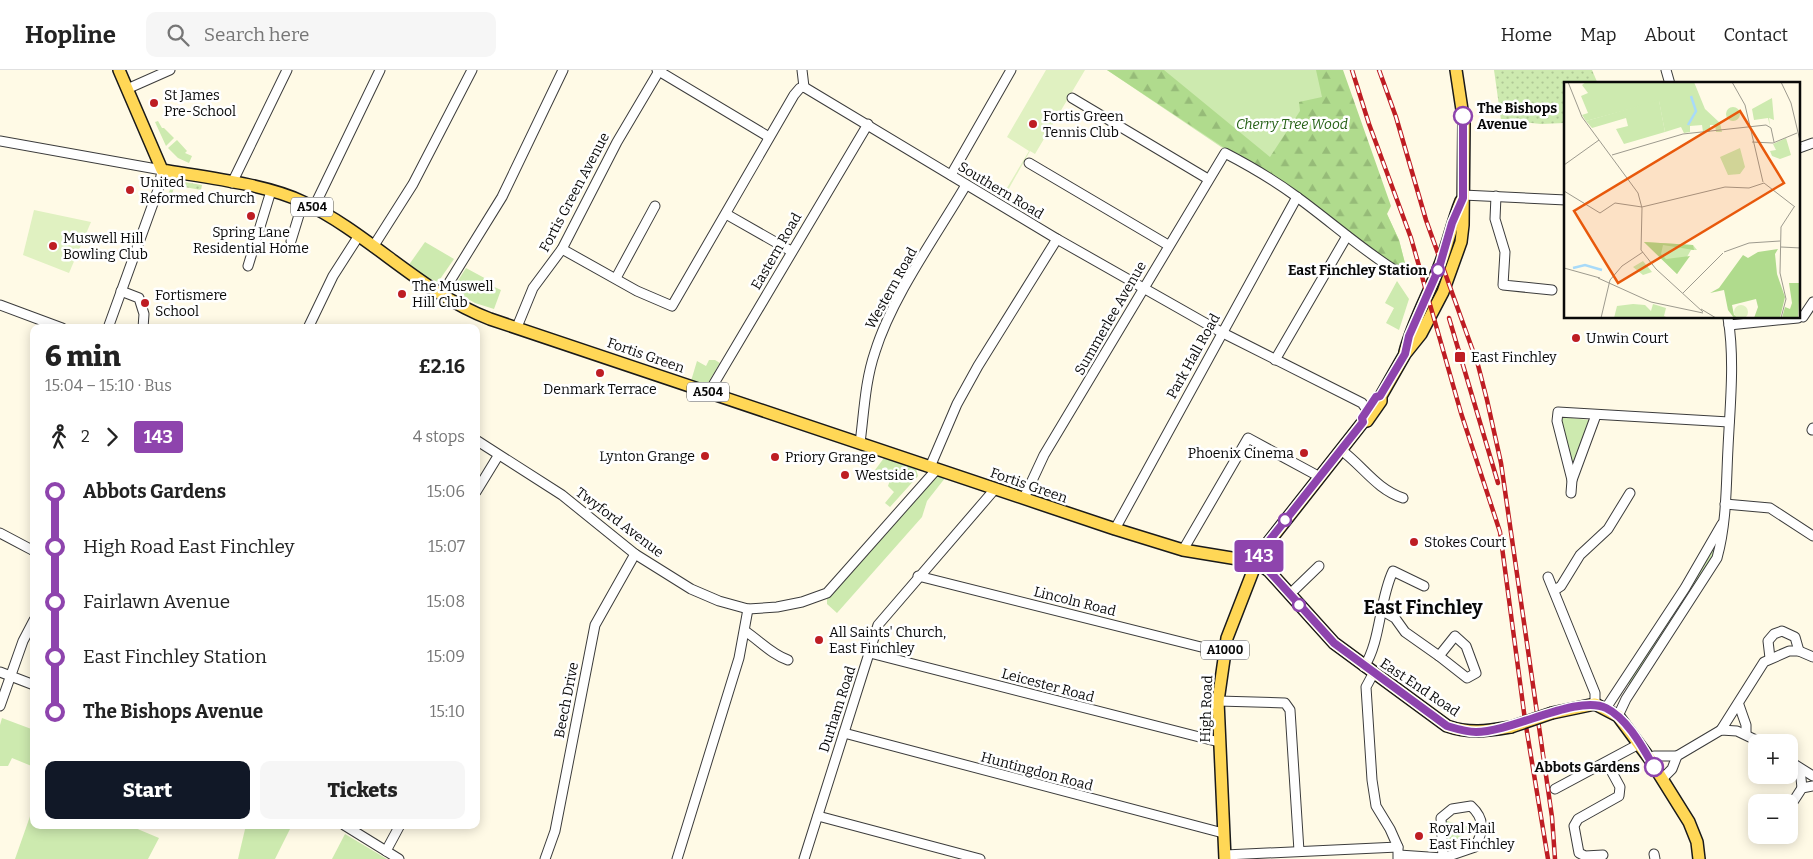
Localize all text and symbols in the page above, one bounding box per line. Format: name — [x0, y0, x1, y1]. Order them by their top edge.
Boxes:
search box — [146, 12, 496, 57]
text: Hopline — [25, 21, 116, 49]
icon: search — [164, 21, 192, 49]
text: Search here — [204, 23, 309, 46]
text: Home — [1501, 24, 1552, 46]
text: Map — [1580, 24, 1616, 46]
text: About — [1644, 24, 1695, 46]
text: Contact — [1723, 24, 1788, 46]
inset map — [1564, 82, 1800, 319]
place label: St James Pre-School — [164, 87, 236, 120]
marker: St James Pre-School — [148, 97, 160, 109]
place label: The Bishops Avenue — [1477, 100, 1557, 133]
marker: The Bishops Avenue — [1453, 106, 1473, 126]
place label: Fortis Green Tennis Club — [1043, 108, 1124, 141]
park label: Cherry Tree Wood — [1236, 116, 1348, 133]
marker: Fortis Green Tennis Club — [1027, 118, 1039, 130]
street label: Fortis Green Avenue — [536, 130, 613, 255]
street label: Southern Road — [955, 158, 1047, 223]
place label: United Reformed Church — [140, 174, 255, 207]
marker: United Reformed Church — [124, 184, 136, 196]
road number: A504 — [291, 198, 333, 216]
marker: Spring Lane Residential Home — [245, 210, 257, 222]
street label: Eastern Road — [748, 210, 805, 293]
place label: Spring Lane Residential Home — [193, 224, 309, 257]
place label: Muswell Hill Bowling Club — [63, 230, 148, 263]
marker: Muswell Hill Bowling Club — [47, 240, 59, 252]
street label: Western Road — [862, 244, 921, 332]
street label: Summerlee Avenue — [1071, 258, 1150, 378]
place label: East Finchley Station — [1288, 262, 1427, 279]
marker: East Finchley Station — [1431, 263, 1445, 277]
place label: The Muswell Hill Club — [412, 278, 493, 311]
place label: Fortismere School — [155, 287, 227, 320]
marker: The Muswell Hill Club — [396, 288, 408, 300]
marker: Fortismere School — [139, 297, 151, 309]
street label: Park Hall Road — [1163, 311, 1224, 402]
place label: Unwin Court — [1586, 330, 1669, 347]
marker: Unwin Court — [1570, 332, 1582, 344]
street label: Fortis Green — [605, 334, 687, 377]
text: 6 min — [45, 340, 120, 373]
place label: East Finchley — [1471, 349, 1557, 366]
marker: East Finchley — [1453, 350, 1467, 364]
text: £2.16 — [419, 355, 465, 378]
marker: Denmark Terrace — [594, 367, 606, 379]
text: 15:04 – 15:10 · Bus — [45, 376, 172, 395]
place label: Denmark Terrace — [543, 381, 657, 398]
road number: A504 — [687, 383, 729, 402]
icon: walk — [45, 423, 73, 451]
icon: forward — [98, 423, 126, 451]
text: 143 — [144, 426, 173, 448]
text: 2 — [81, 427, 90, 446]
text: 4 stops — [413, 427, 465, 446]
place label: Phoenix Cinema — [1188, 445, 1294, 462]
marker: Phoenix Cinema — [1298, 447, 1310, 459]
place label: Lynton Grange — [599, 448, 695, 465]
place label: Priory Grange — [785, 449, 876, 466]
marker: Lynton Grange — [699, 450, 711, 462]
marker: Priory Grange — [769, 451, 781, 463]
street label: Fortis Green — [988, 464, 1070, 507]
place label: Westside — [855, 467, 914, 484]
marker: Westside — [839, 469, 851, 481]
text: Abbots Gardens — [83, 480, 226, 503]
text: 15:06 — [427, 482, 465, 501]
street label: Twyford Avenue — [572, 484, 667, 561]
unlabelled marker — [1278, 513, 1292, 527]
place label: Stokes Court — [1424, 534, 1506, 551]
text: High Road East Finchley — [83, 535, 295, 558]
marker: Stokes Court — [1408, 536, 1420, 548]
text: 15:07 — [428, 537, 465, 556]
line badge: 143 — [1230, 540, 1288, 572]
text: 143 — [1244, 545, 1274, 567]
street label: Lincoln Road — [1032, 583, 1118, 620]
text: Fairlawn Avenue — [83, 590, 230, 613]
text: 15:08 — [427, 592, 465, 611]
district label: East Finchley — [1363, 596, 1483, 619]
unlabelled marker — [1292, 598, 1306, 612]
place label: All Saints' Church, East Finchley — [829, 624, 946, 657]
marker: All Saints' Church, East Finchley — [813, 634, 825, 646]
road number: A1000 — [1201, 640, 1249, 660]
text: East Finchley Station — [83, 645, 267, 668]
text: 15:09 — [427, 647, 465, 666]
street label: East End Road — [1377, 655, 1463, 720]
street label: Beech Drive — [551, 661, 582, 740]
street label: Durham Road — [815, 664, 859, 755]
street label: Leicester Road — [1000, 665, 1096, 706]
street label: High Road — [1197, 675, 1216, 743]
text: The Bishops Avenue — [83, 700, 263, 723]
text: 15:10 — [430, 702, 465, 721]
map controls — [1748, 734, 1798, 844]
button: + — [1748, 734, 1798, 784]
street label: Huntingdon Road — [979, 748, 1095, 795]
marker: Abbots Gardens — [1644, 757, 1664, 777]
place label: Abbots Gardens — [1534, 759, 1640, 776]
button: Start — [45, 761, 250, 819]
button: Tickets — [260, 761, 465, 819]
button: − — [1748, 794, 1798, 844]
place label: Royal Mail East Finchley — [1429, 820, 1515, 853]
marker: Royal Mail East Finchley — [1413, 830, 1425, 842]

